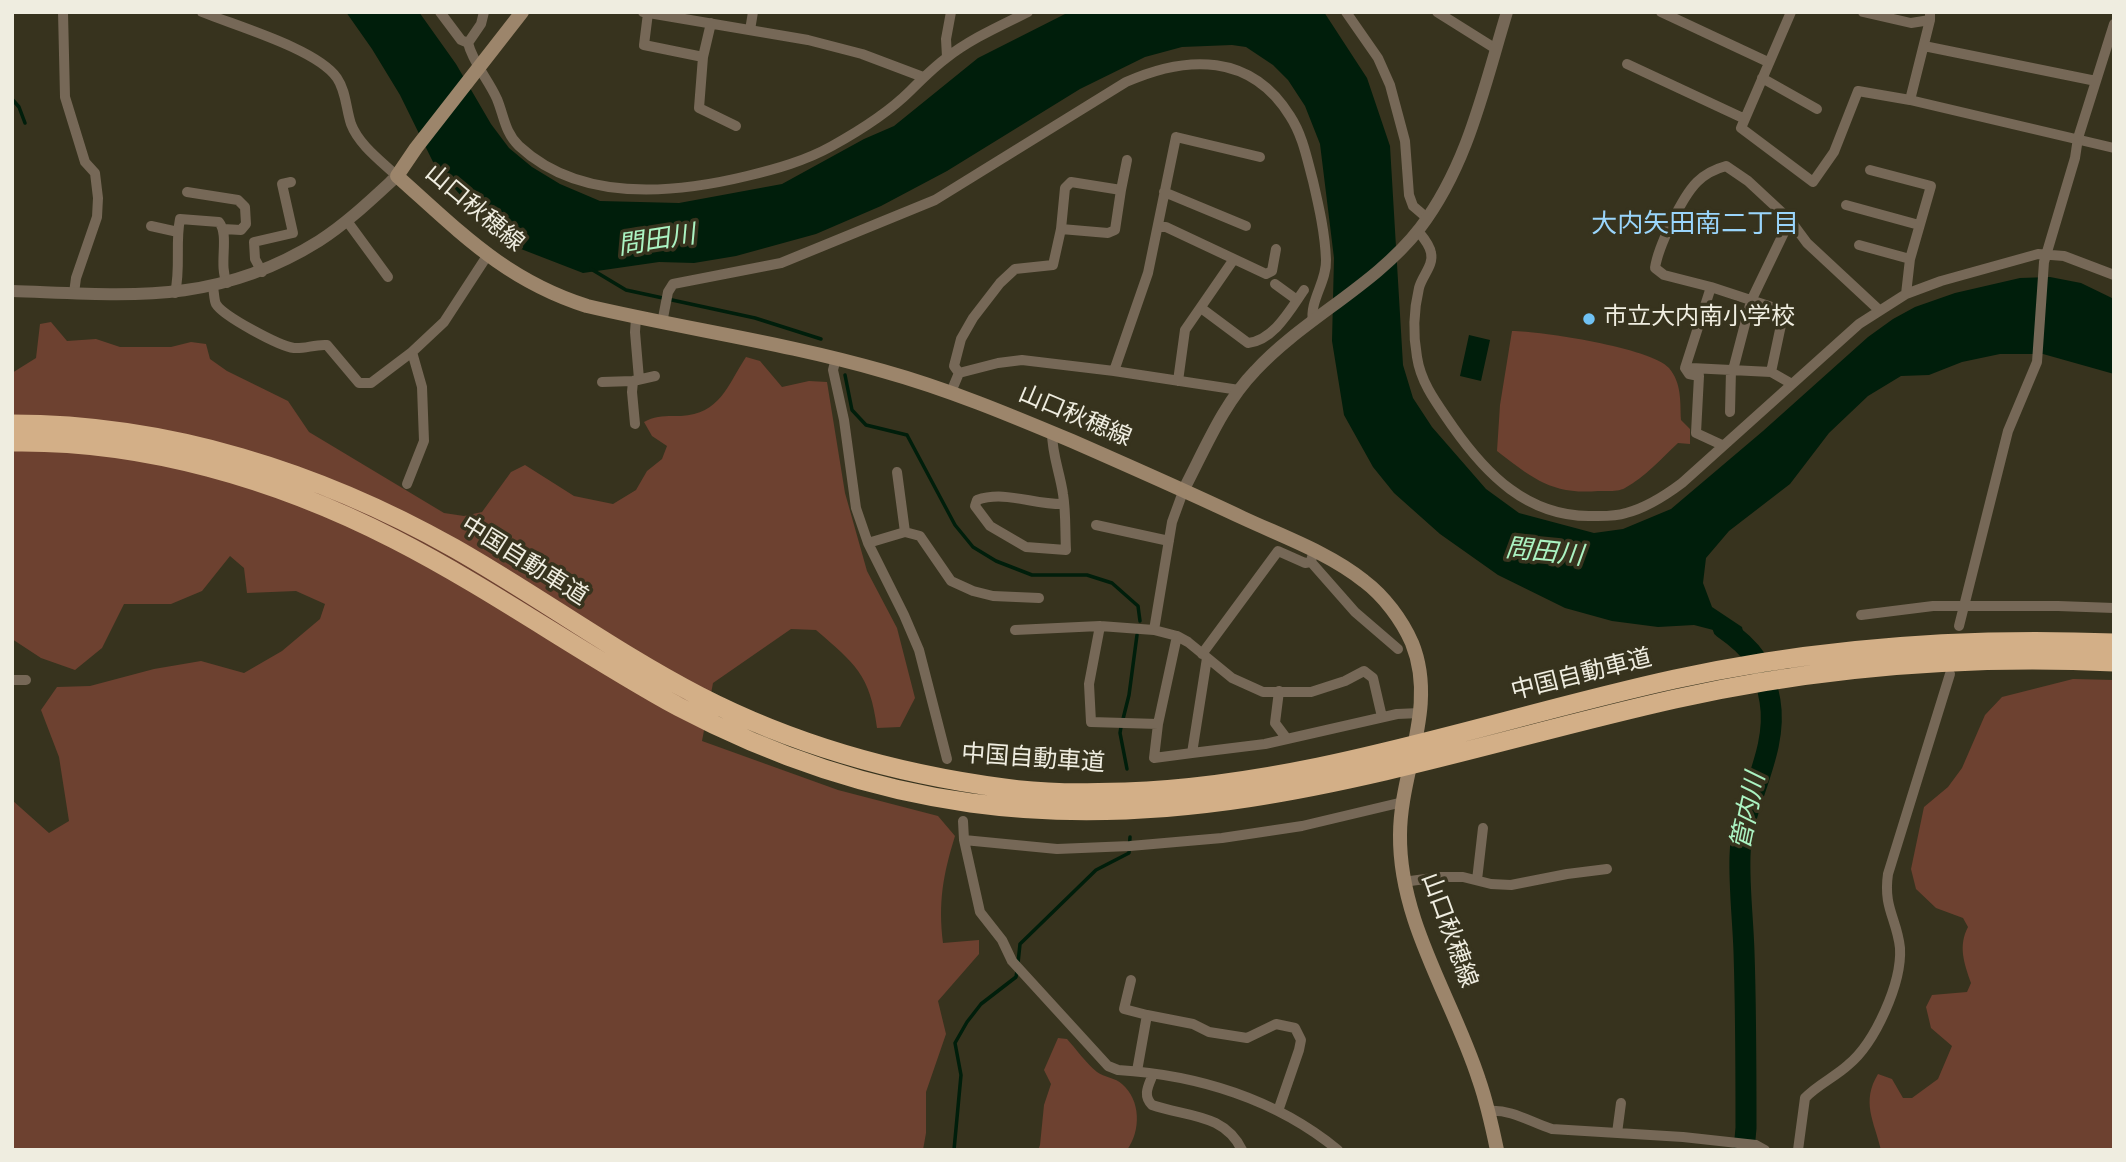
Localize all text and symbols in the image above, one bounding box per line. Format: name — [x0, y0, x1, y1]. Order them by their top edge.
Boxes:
street label: 山口秋穂線 — [418, 160, 528, 260]
district label: 大内矢田南二丁目 — [1591, 211, 1799, 243]
water label: 問田川 — [616, 221, 698, 265]
place label: 市立大内南小学校 — [1603, 305, 1795, 333]
marker: 市立大内南小学校 — [1581, 311, 1597, 327]
street label: 山口秋穂線 — [1013, 381, 1135, 455]
street label: 中国自動車道 — [454, 513, 592, 613]
water label: 問田川 — [1504, 535, 1584, 575]
street label: 中国自動車道 — [1509, 646, 1655, 708]
street label: 中国自動車道 — [960, 742, 1106, 780]
water label: 管内川 — [1728, 771, 1774, 853]
street label: 山口秋穂線 — [1413, 870, 1481, 992]

